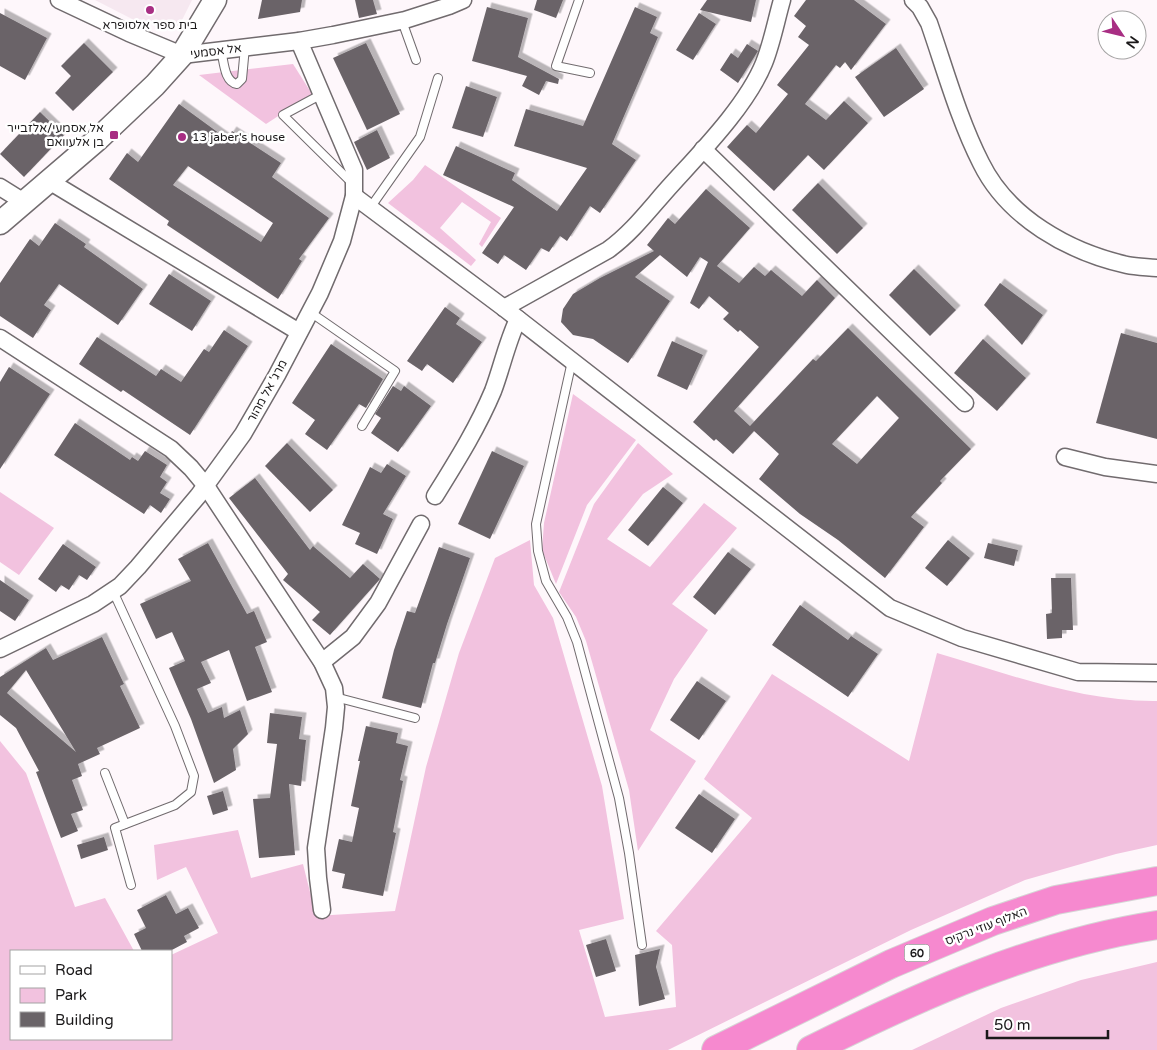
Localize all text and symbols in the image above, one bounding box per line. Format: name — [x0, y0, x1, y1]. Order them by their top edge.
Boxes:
marker: בית ספר אלסופרא — [144, 4, 156, 16]
north arrow — [1097, 10, 1147, 60]
place label: בית ספר אלסופרא — [103, 18, 198, 32]
text: N — [1122, 33, 1142, 52]
street label: אל אסמעי — [190, 41, 243, 61]
place label: אל אסמעי/אלזבייר בן אלעוואם — [7, 121, 104, 149]
marker: אל אסמעי/אלזבייר בן אלעוואם — [108, 129, 120, 141]
place label: 13 jaber's house — [192, 130, 285, 144]
marker: 13 jaber's house — [176, 131, 188, 143]
street label: מרג' אל מהור — [244, 357, 290, 425]
street label: האלוף עוזי נרקיס — [943, 904, 1029, 948]
road number: 60 — [904, 944, 930, 961]
legend — [10, 950, 172, 1040]
text: Road — [55, 961, 93, 979]
text: Park — [55, 986, 87, 1004]
scale bar — [987, 1008, 1108, 1040]
text: Building — [55, 1011, 114, 1029]
text: 50 m — [994, 1016, 1031, 1034]

